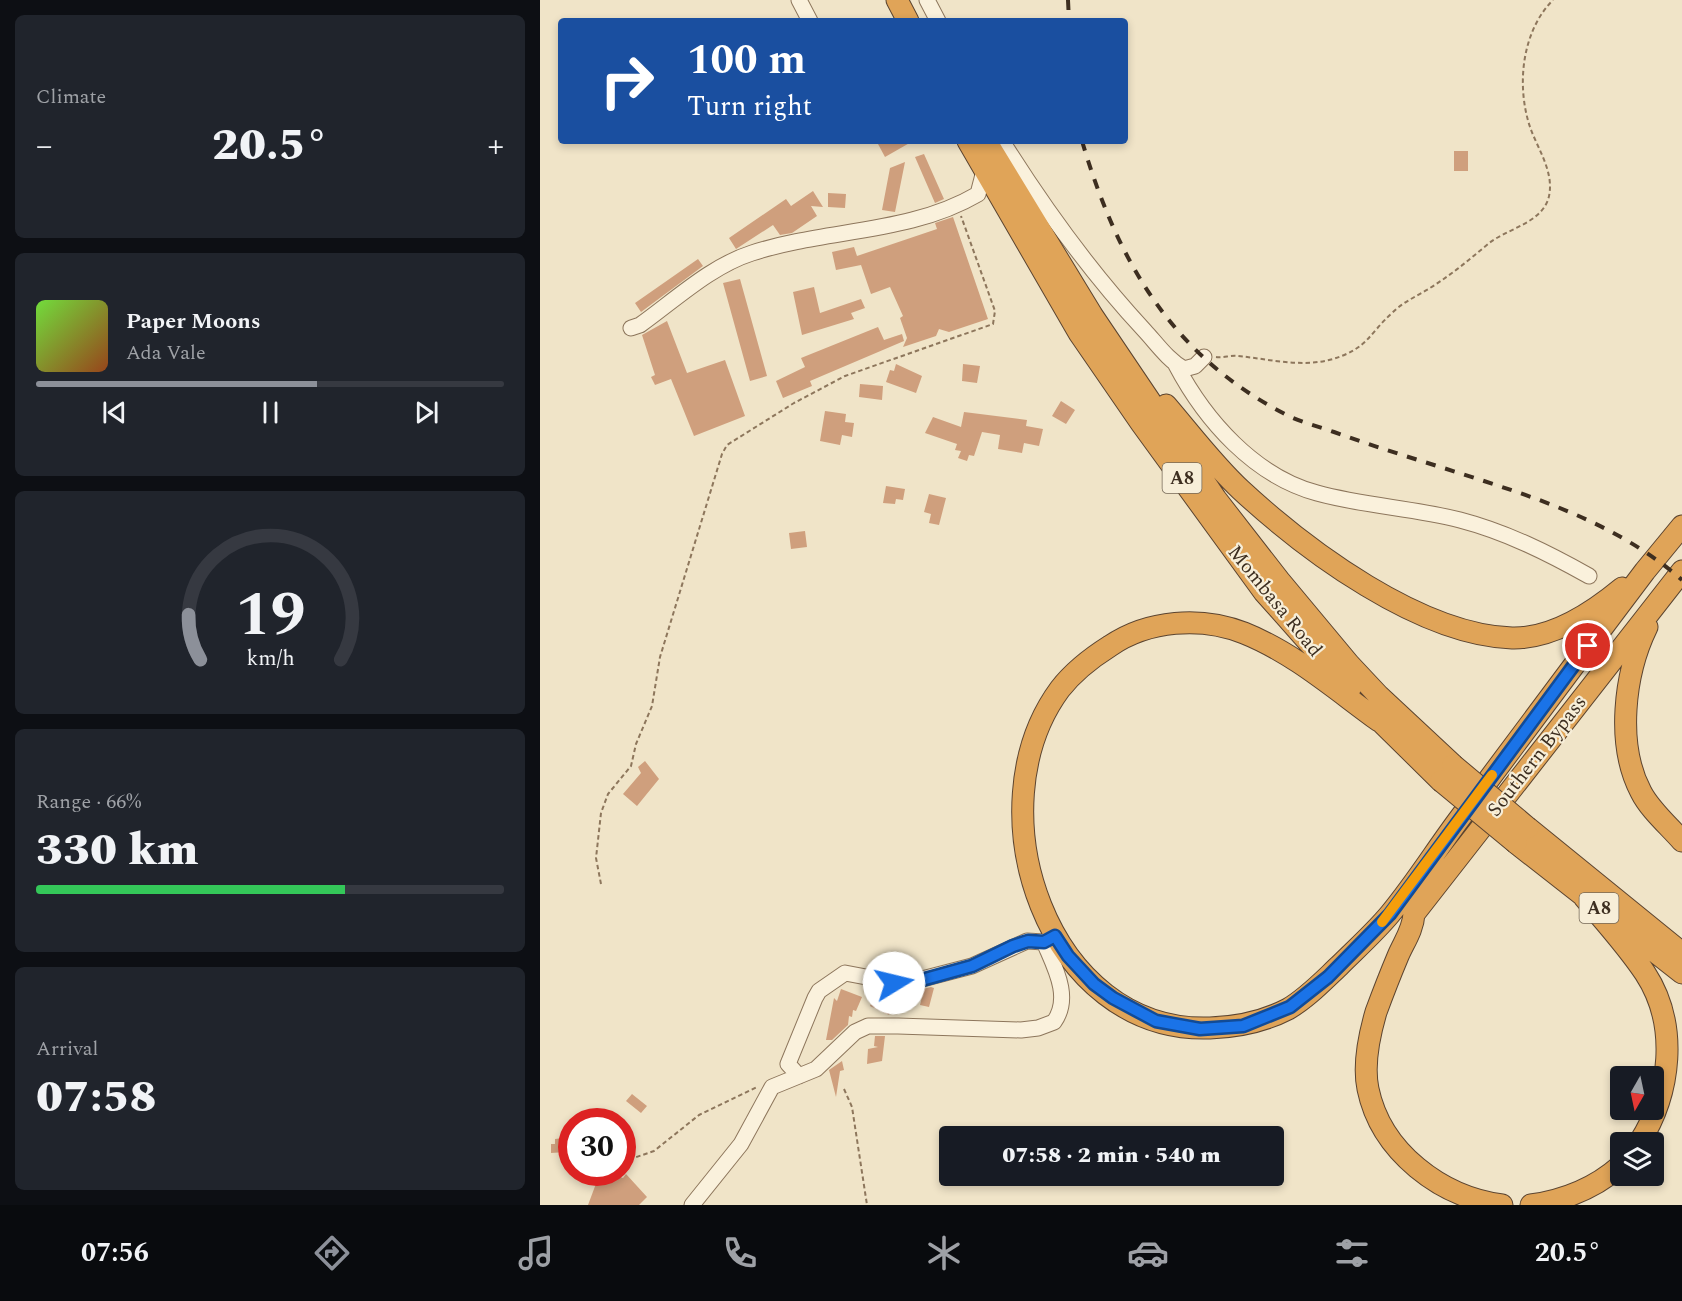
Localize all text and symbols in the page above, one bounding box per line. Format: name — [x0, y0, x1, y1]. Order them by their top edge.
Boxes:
text: 100 m — [687, 29, 806, 92]
icon: right — [588, 42, 666, 120]
text: Climate — [36, 82, 106, 112]
text: Turn right — [687, 86, 812, 128]
text: 20.5° — [212, 111, 328, 180]
text: − — [36, 121, 53, 171]
text: + — [487, 121, 504, 171]
text: Paper Moons — [126, 305, 261, 338]
text: Ada Vale — [126, 338, 206, 368]
icon: previous — [98, 396, 131, 429]
icon: pause — [254, 396, 287, 429]
icon: next — [410, 396, 443, 429]
road number: A8 — [1162, 463, 1202, 493]
street label: Mombasa Road — [1220, 538, 1330, 664]
text: 19 — [235, 568, 305, 663]
pin — [1562, 620, 1613, 671]
icon: arrive — [1571, 629, 1604, 662]
text: km/h — [246, 642, 294, 675]
street label: Southern Bypass — [1480, 689, 1594, 823]
text: Range · 66% — [36, 787, 141, 817]
text: 330 km — [36, 816, 198, 885]
road number: A8 — [1580, 893, 1618, 923]
position arrow — [862, 951, 926, 1015]
text: Arrival — [36, 1034, 98, 1064]
text: 07:58 — [36, 1063, 157, 1132]
north arrow — [1610, 1066, 1664, 1120]
map controls — [1610, 1066, 1664, 1186]
speed limit sign: 30 — [558, 1108, 636, 1186]
button: layers — [1610, 1132, 1664, 1186]
text: 07:58 · 2 min · 540 m — [1002, 1139, 1221, 1172]
text: 07:56 — [81, 1232, 149, 1274]
icon: directions — [311, 1232, 353, 1274]
icon: music — [515, 1232, 557, 1274]
icon: phone — [719, 1232, 761, 1274]
icon: climate — [923, 1232, 965, 1274]
icon: car — [1127, 1232, 1169, 1274]
icon: filters — [1331, 1232, 1373, 1274]
text: 20.5° — [1535, 1232, 1601, 1274]

